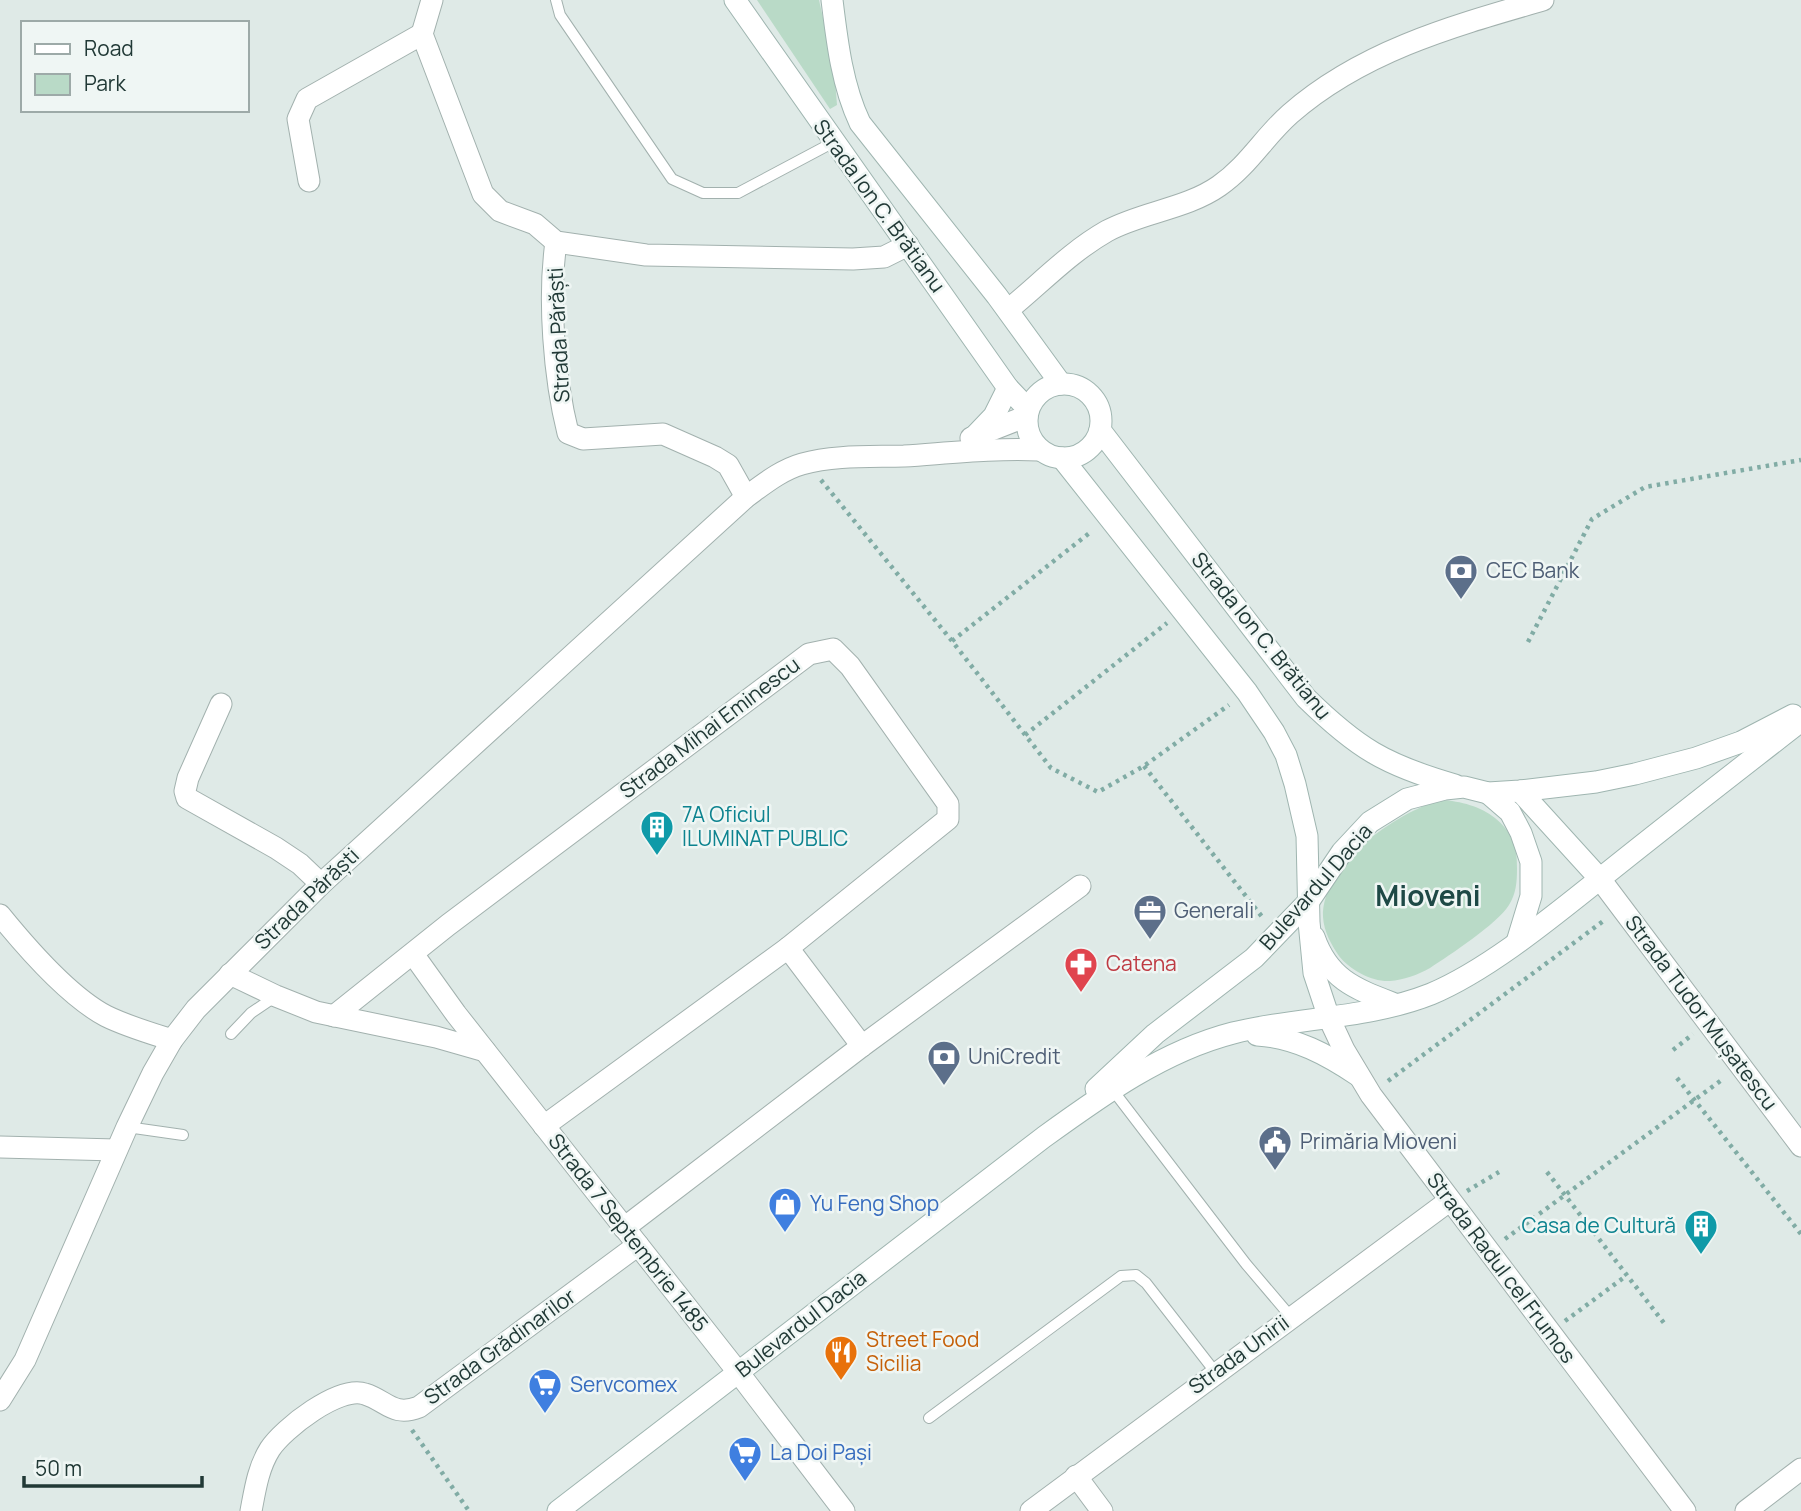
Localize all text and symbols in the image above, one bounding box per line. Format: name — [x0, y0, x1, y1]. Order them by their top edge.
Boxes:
legend — [21, 21, 248, 112]
text: Road — [84, 34, 134, 62]
text: Park — [84, 69, 126, 97]
street label: Strada Ion C. Brătianu — [807, 113, 952, 298]
street label: Strada Părăști — [540, 267, 576, 403]
street label: Strada Ion C. Brătianu — [1186, 546, 1338, 725]
bank icon: CEC Bank — [1442, 552, 1480, 601]
place label: CEC Bank — [1486, 556, 1580, 584]
street label: Strada Mihai Eminescu — [614, 650, 805, 804]
place label: 7A Oficiul ILUMINAT PUBLIC — [682, 800, 848, 852]
building icon: 7A Oficiul ILUMINAT PUBLIC — [638, 808, 676, 857]
street label: Bulevardul Dacia — [1253, 817, 1378, 955]
street label: Strada Părăști — [248, 841, 365, 955]
district label: Mioveni — [1375, 876, 1481, 914]
office icon: Generali — [1131, 892, 1169, 941]
place label: Generali — [1174, 896, 1254, 924]
street label: Strada Tudor Mușatescu — [1619, 909, 1784, 1116]
pharmacy icon: Catena — [1062, 945, 1100, 994]
place label: Catena — [1106, 949, 1177, 977]
bank icon: UniCredit — [925, 1038, 963, 1087]
place label: UniCredit — [968, 1042, 1061, 1070]
public building icon: Primăria Mioveni — [1256, 1123, 1294, 1172]
street label: Strada 7 Septembrie 1485 — [542, 1127, 715, 1337]
place label: Primăria Mioveni — [1300, 1127, 1457, 1155]
street label: Strada Radul cel Frumos — [1421, 1166, 1583, 1368]
shop icon: Yu Feng Shop — [766, 1185, 804, 1234]
place label: Yu Feng Shop — [810, 1189, 939, 1217]
building icon: Casa de Cultură — [1682, 1207, 1720, 1256]
place label: Casa de Cultură — [1521, 1211, 1676, 1239]
street label: Bulevardul Dacia — [729, 1263, 872, 1383]
street label: Strada Grădinarilor — [418, 1281, 581, 1411]
street label: Strada Unirii — [1182, 1308, 1294, 1400]
place label: Street Food Sicilia — [866, 1325, 979, 1377]
restaurant icon: Street Food Sicilia — [822, 1333, 860, 1382]
supermarket icon: Servcomex — [526, 1366, 564, 1415]
place label: Servcomex — [570, 1370, 677, 1398]
supermarket icon: La Doi Pași — [726, 1434, 764, 1483]
place label: La Doi Pași — [770, 1438, 872, 1466]
scale bar — [24, 1444, 203, 1488]
text: 50 m — [35, 1454, 82, 1482]

